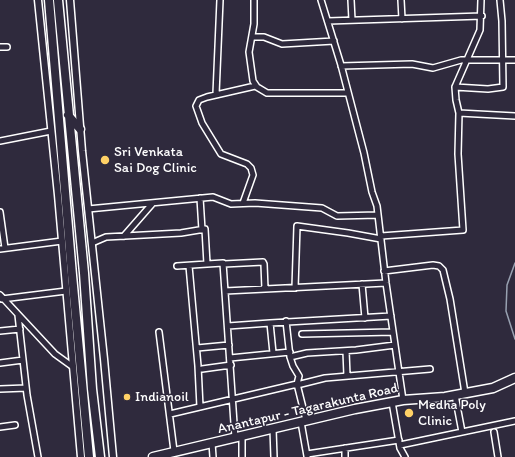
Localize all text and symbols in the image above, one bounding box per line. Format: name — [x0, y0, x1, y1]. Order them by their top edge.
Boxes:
place label: Sri Venkata Sai Dog Clinic — [114, 144, 197, 176]
marker: Sri Venkata Sai Dog Clinic — [99, 154, 111, 166]
street label: Anantapur - Tagarakunta Road — [216, 380, 400, 438]
place label: Indianoil — [135, 389, 189, 405]
marker: Indianoil — [122, 392, 132, 402]
place label: Medha Poly Clinic — [418, 397, 486, 430]
marker: Medha Poly Clinic — [403, 407, 415, 419]

